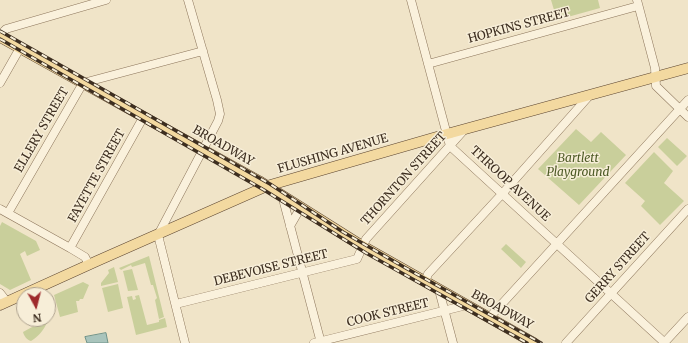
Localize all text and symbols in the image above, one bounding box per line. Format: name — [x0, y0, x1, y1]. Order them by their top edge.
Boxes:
street label: HOPKINS STREET — [466, 5, 572, 47]
street label: ELLERY STREET — [12, 85, 72, 175]
street label: BROADWAY — [190, 123, 256, 169]
street label: FAYETTE STREET — [65, 127, 129, 225]
street label: THORNTON STREET — [358, 129, 450, 229]
street label: FLUSHING AVENUE — [276, 131, 390, 177]
street label: THROOP AVENUE — [467, 143, 553, 225]
park label: Bartlett Playground — [546, 152, 610, 180]
street label: GERRY STREET — [582, 230, 654, 306]
street label: DEBEVOISE STREET — [212, 247, 330, 289]
north arrow — [16, 287, 56, 327]
street label: BROADWAY — [469, 287, 535, 333]
street label: COOK STREET — [346, 296, 430, 330]
text: N — [32, 310, 43, 325]

